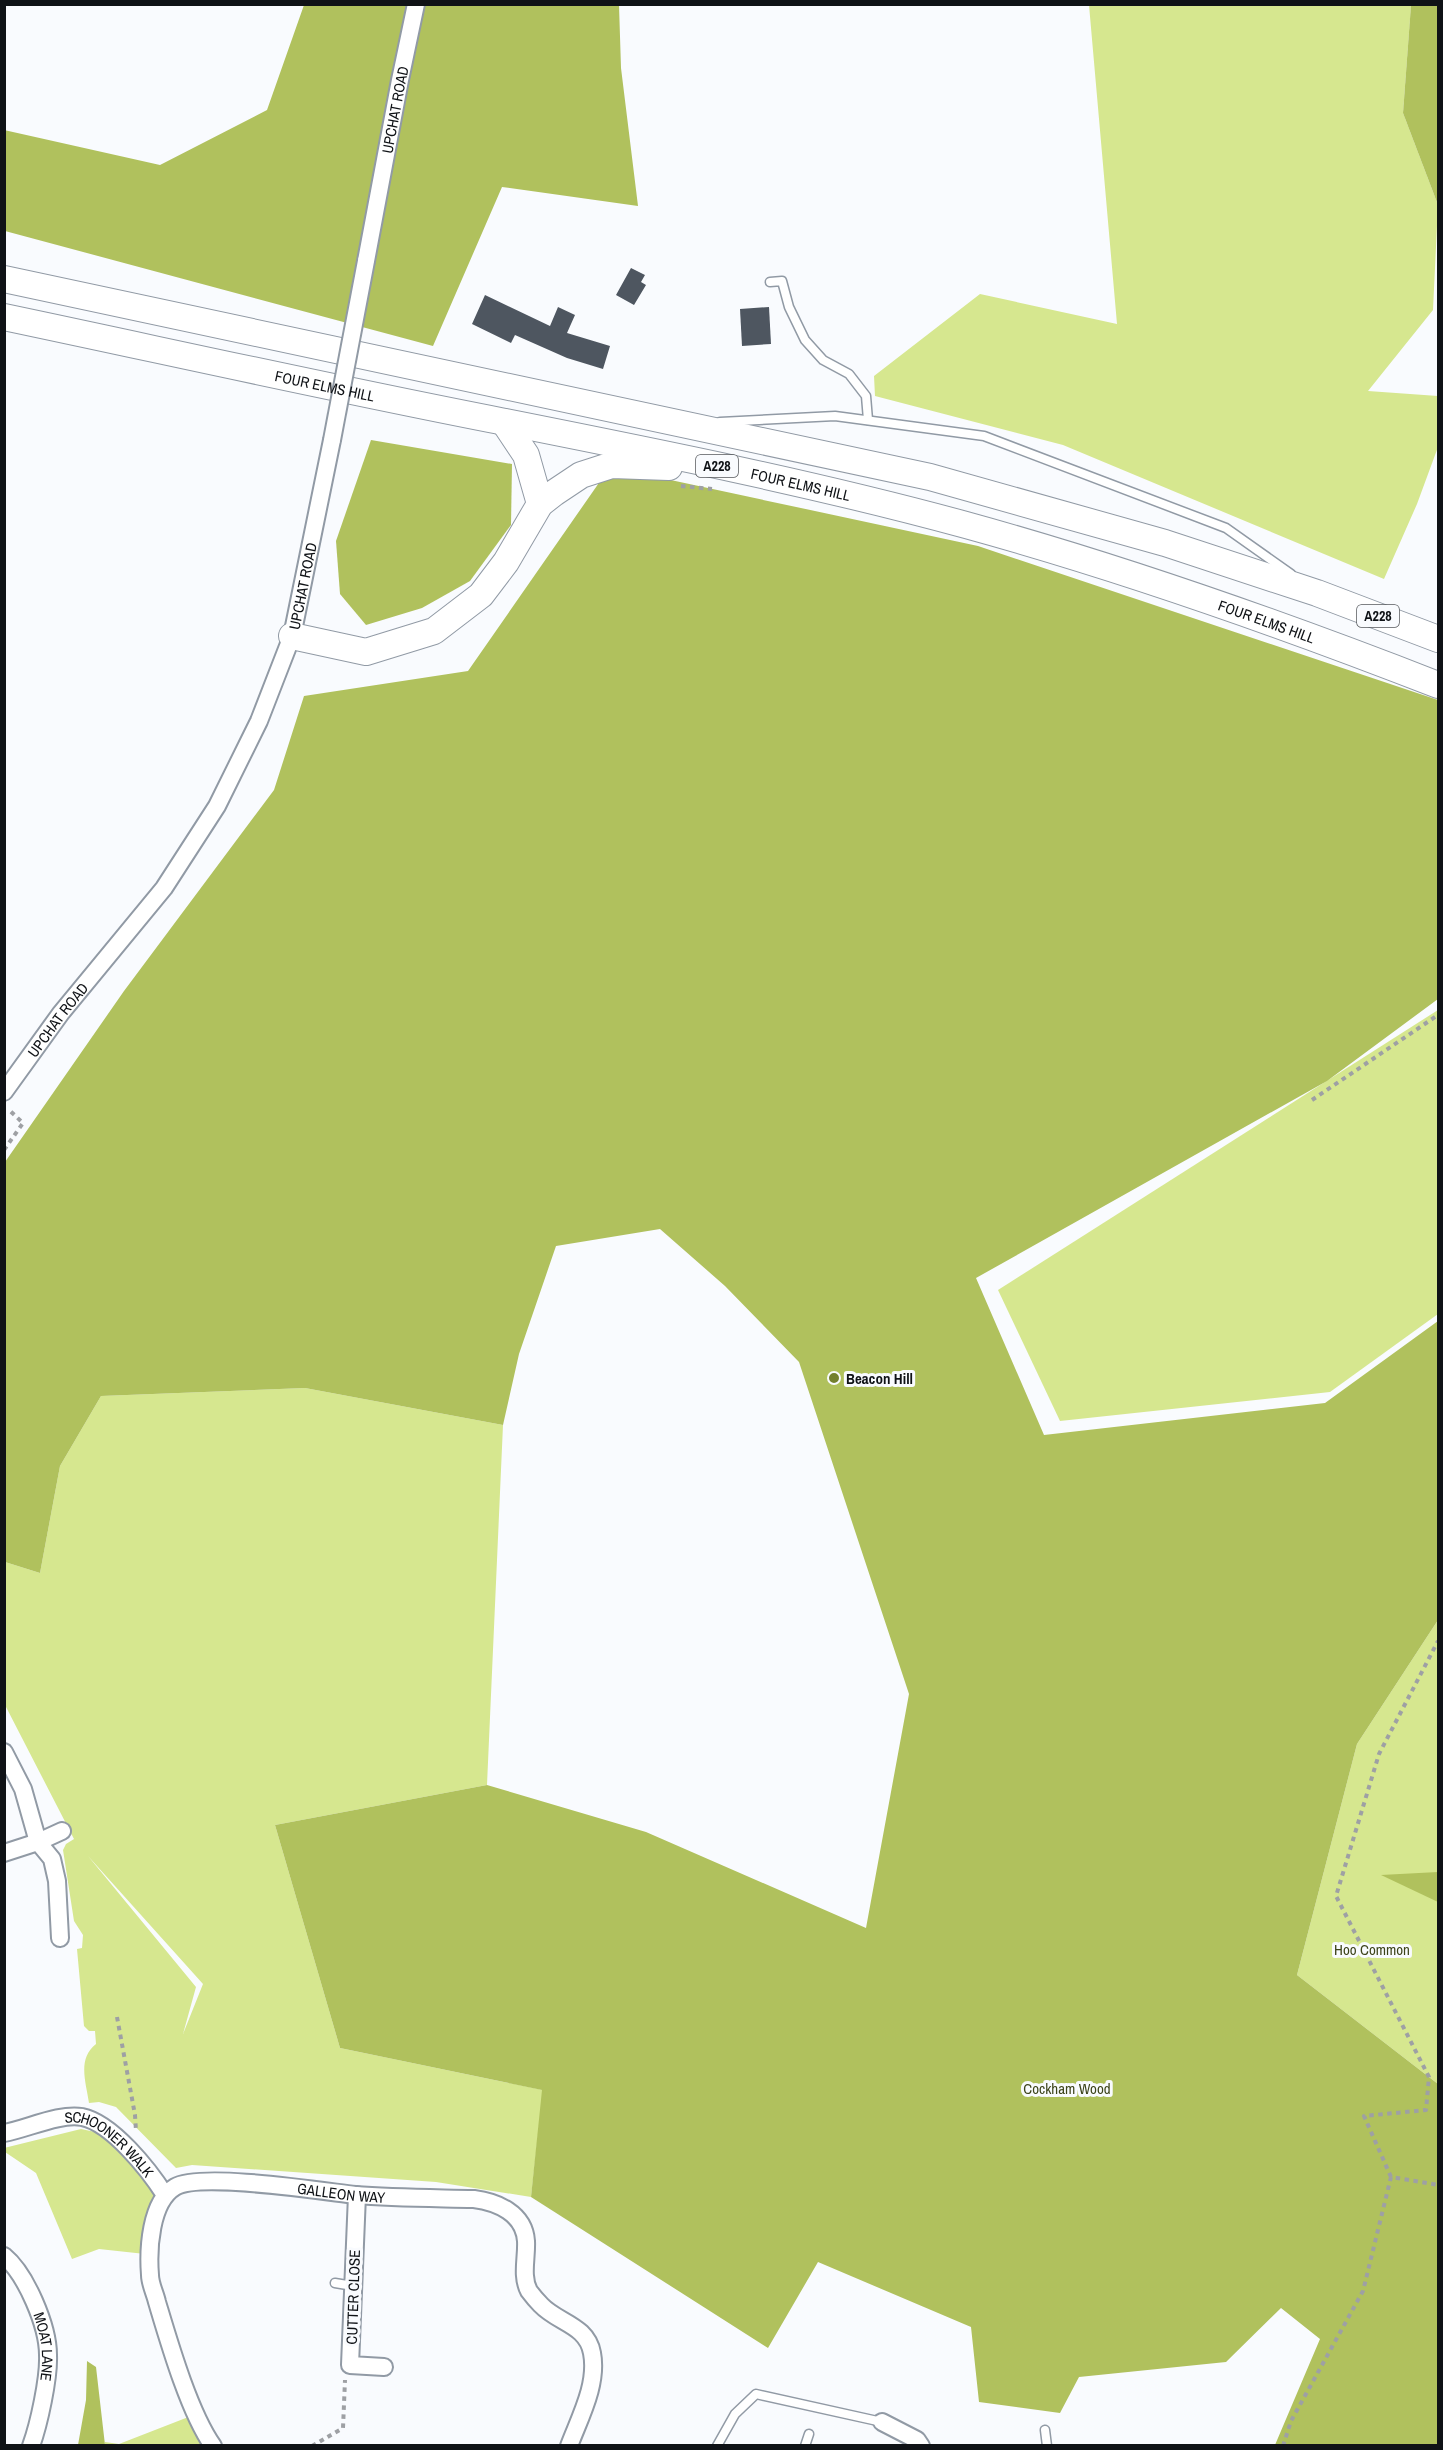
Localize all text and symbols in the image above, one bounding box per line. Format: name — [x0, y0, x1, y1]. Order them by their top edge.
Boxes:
street label: UPCHAT ROAD — [376, 64, 413, 155]
street label: FOUR ELMS HILL — [273, 365, 377, 406]
road number: A228 — [696, 455, 738, 477]
street label: FOUR ELMS HILL — [749, 462, 853, 506]
street label: UPCHAT ROAD — [283, 540, 321, 632]
street label: FOUR ELMS HILL — [1215, 594, 1318, 648]
road number: A228 — [1357, 605, 1399, 627]
street label: UPCHAT ROAD — [22, 978, 93, 1061]
place label: Beacon Hill — [846, 1368, 913, 1389]
marker: Beacon Hill — [827, 1371, 841, 1385]
park label: Hoo Common — [1334, 1939, 1410, 1960]
park label: Cockham Wood — [1023, 2078, 1111, 2099]
street label: SCHOONER WALK — [64, 2106, 160, 2182]
street label: GALLEON WAY — [296, 2177, 387, 2207]
street label: CUTTER CLOSE — [341, 2249, 365, 2345]
street label: MOAT LANE — [29, 2309, 59, 2383]

